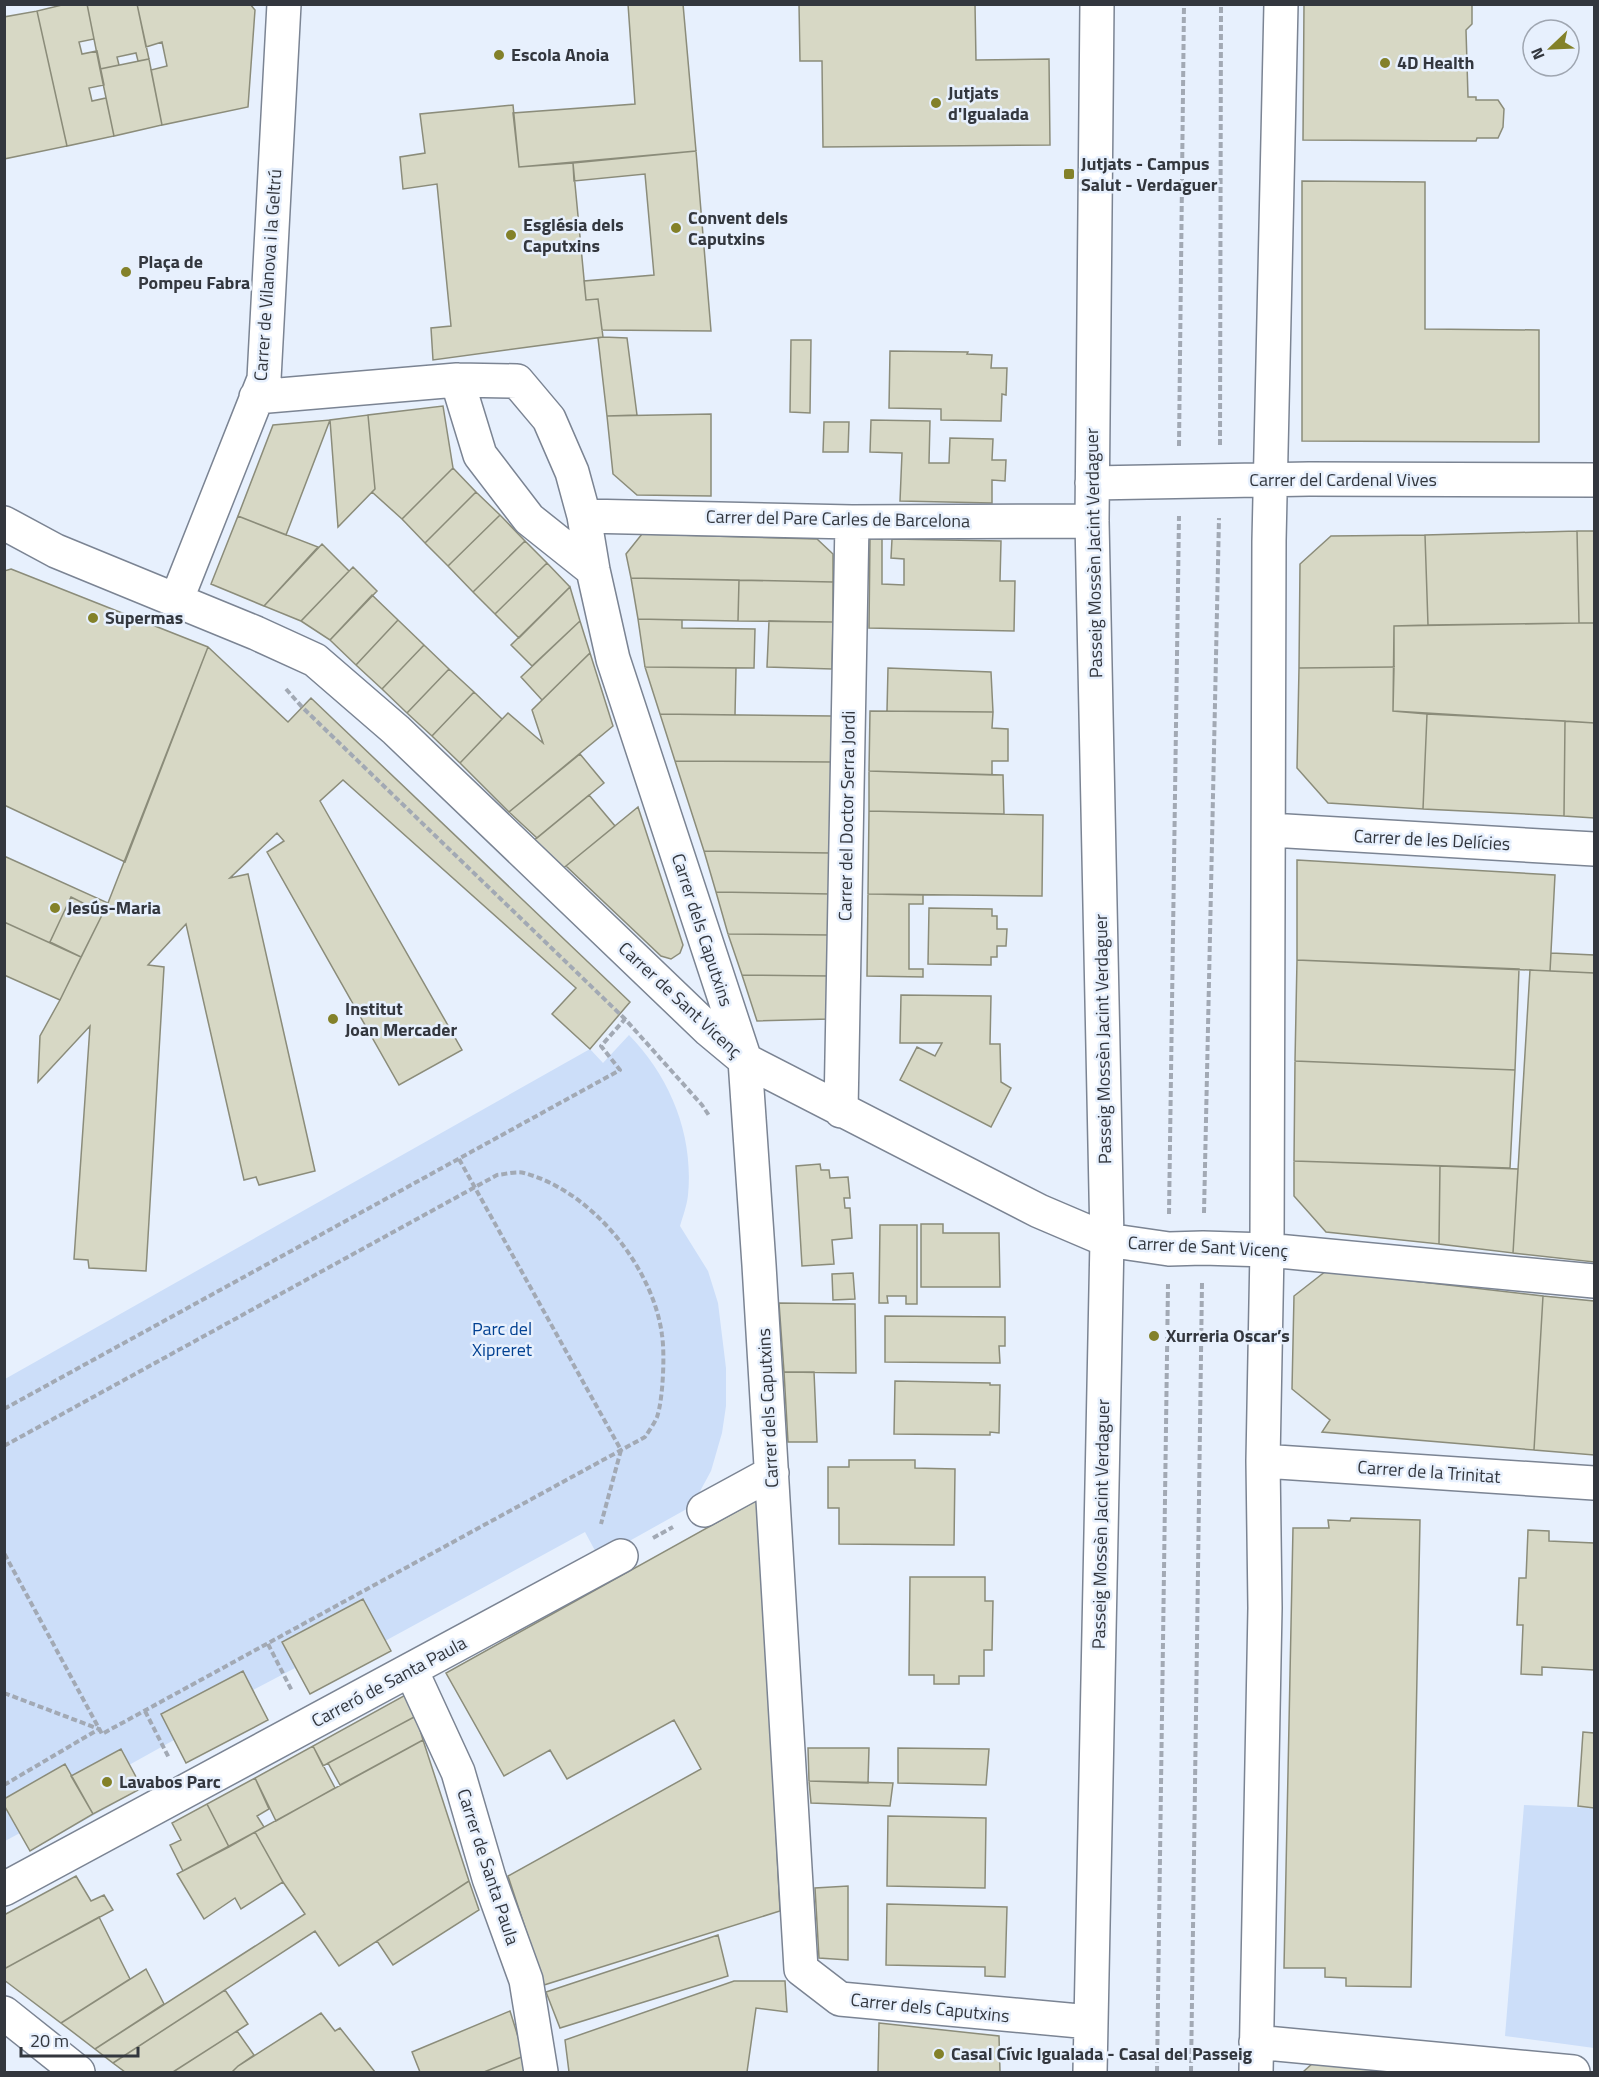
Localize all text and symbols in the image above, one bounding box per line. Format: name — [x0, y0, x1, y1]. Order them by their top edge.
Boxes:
north arrow — [1521, 18, 1581, 78]
place label: Escola Anoia — [511, 41, 609, 68]
text: N — [1524, 44, 1550, 64]
marker: Escola Anoia — [492, 48, 506, 62]
place label: 4D Health — [1397, 49, 1474, 76]
marker: 4D Health — [1378, 56, 1392, 70]
place label: Jutjats d'Igualada — [948, 79, 1029, 127]
marker: Jutjats d'Igualada — [929, 96, 943, 110]
place label: Jutjats - Campus Salut - Verdaguer — [1081, 150, 1218, 198]
marker: Jutjats - Campus Salut - Verdaguer — [1062, 167, 1076, 181]
street label: Carrer de Vilanova i la Geltrú — [247, 168, 288, 382]
place label: Convent dels Caputxins — [688, 204, 788, 252]
place label: Església dels Caputxins — [523, 211, 624, 259]
marker: Convent dels Caputxins — [669, 221, 683, 235]
marker: Església dels Caputxins — [504, 228, 518, 242]
place label: Plaça de Pompeu Fabra — [138, 248, 250, 296]
marker: Plaça de Pompeu Fabra — [119, 265, 133, 279]
street label: Passeig Mossèn Jacint Verdaguer — [1078, 428, 1109, 678]
street label: Carrer del Cardenal Vives — [1249, 466, 1437, 493]
street label: Carrer del Pare Carles de Barcelona — [706, 503, 970, 534]
place label: Supermas — [105, 604, 183, 631]
marker: Supermas — [86, 611, 100, 625]
street label: Carrer del Doctor Serra Jordi — [831, 711, 862, 921]
street label: Carrer de les Delícies — [1353, 822, 1511, 857]
street label: Carrer dels Caputxins — [665, 850, 740, 1010]
place label: Jesús-Maria — [67, 894, 161, 921]
marker: Jesús-Maria — [48, 901, 62, 915]
street label: Passeig Mossèn Jacint Verdaguer — [1087, 914, 1118, 1164]
street label: Carrer de Sant Vicenç — [612, 935, 748, 1064]
place label: Institut Joan Mercader — [345, 995, 458, 1043]
marker: Institut Joan Mercader — [326, 1012, 340, 1026]
street label: Carrer de Sant Vicenç — [1127, 1229, 1289, 1264]
park label: Parc del Xipreret — [472, 1315, 533, 1363]
place label: Xurreria Oscar’s — [1166, 1322, 1290, 1349]
street label: Carrer dels Caputxins — [750, 1328, 785, 1488]
marker: Xurreria Oscar’s — [1147, 1329, 1161, 1343]
street label: Passeig Mossèn Jacint Verdaguer — [1085, 1399, 1116, 1649]
street label: Carrer de la Trinitat — [1357, 1453, 1502, 1490]
street label: Carreró de Santa Paula — [306, 1629, 471, 1734]
place label: Lavabos Parc — [119, 1768, 221, 1795]
marker: Lavabos Parc — [100, 1775, 114, 1789]
street label: Carrer de Santa Paula — [450, 1785, 526, 1949]
street label: Carrer dels Caputxins — [849, 1986, 1011, 2029]
scale bar — [21, 2020, 138, 2058]
text: 20 m — [30, 2027, 69, 2054]
place label: Casal Cívic Igualada - Casal del Passeig — [951, 2040, 1253, 2067]
marker: Casal Cívic Igualada - Casal del Passeig — [932, 2047, 946, 2061]

